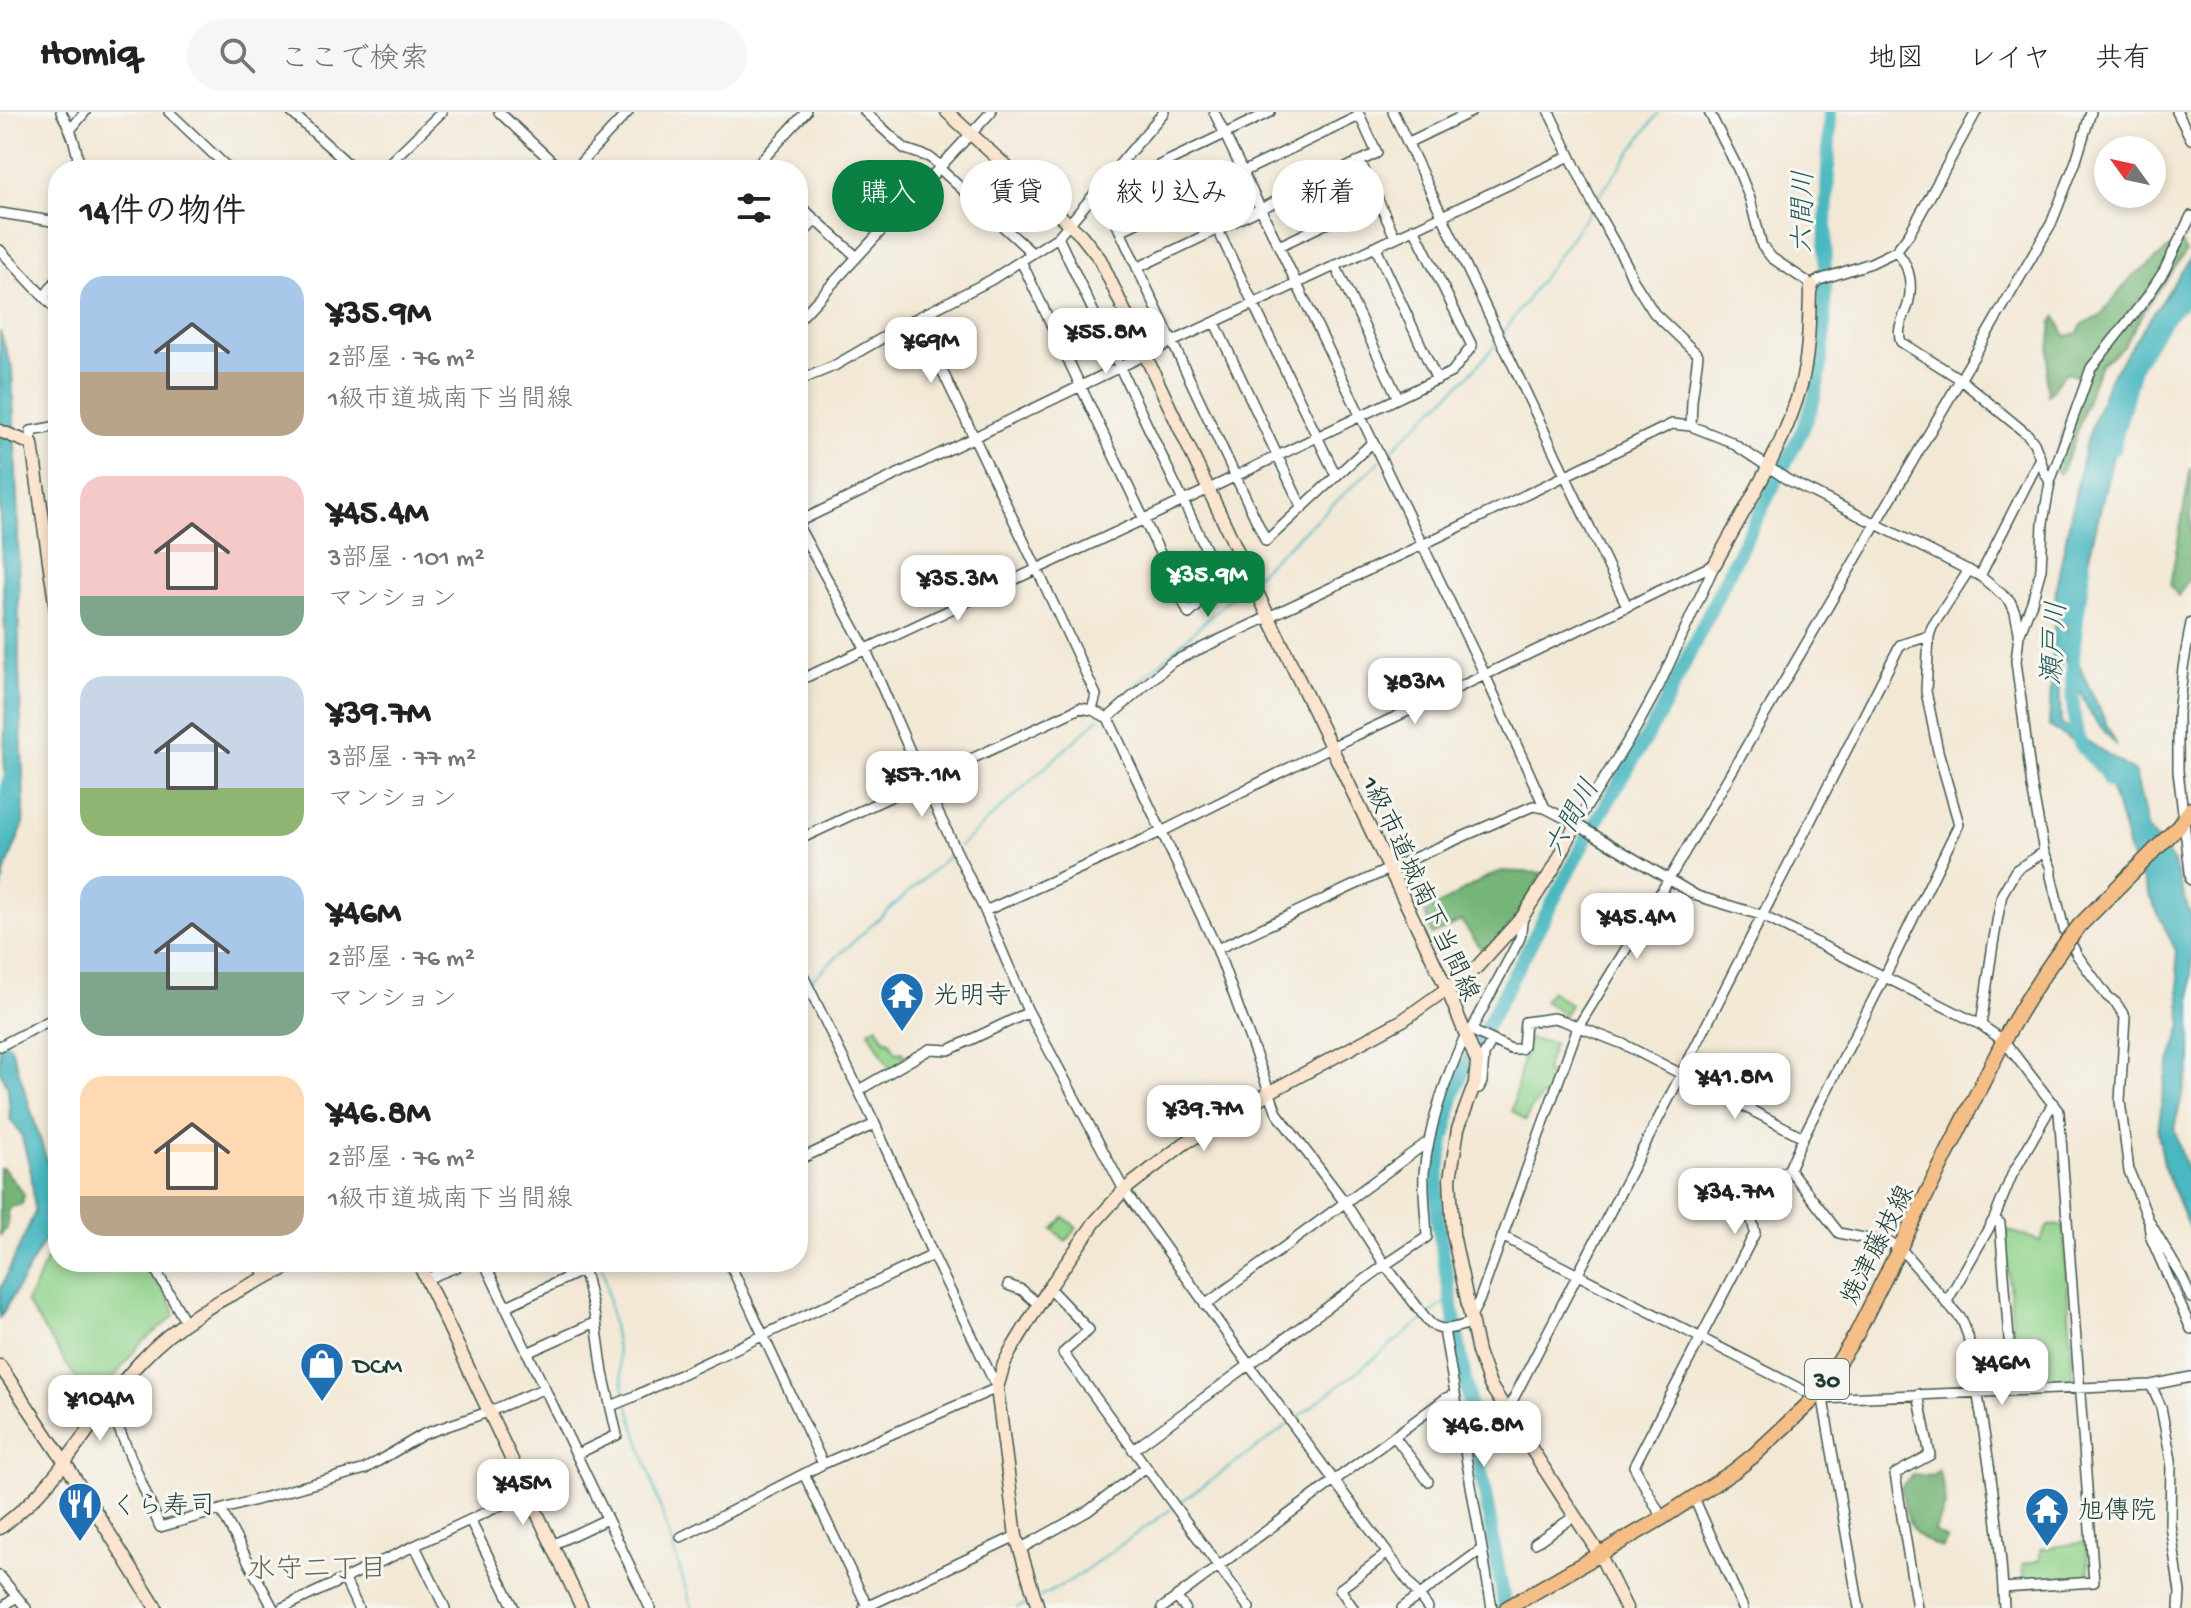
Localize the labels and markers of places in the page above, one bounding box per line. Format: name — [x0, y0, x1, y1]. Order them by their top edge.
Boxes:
pin: ¥55.8M — [1041, 308, 1171, 376]
pin: ¥69M — [884, 317, 978, 385]
pin: ¥35.9M — [1143, 551, 1273, 619]
pin: ¥35.3M — [893, 555, 1023, 623]
pin: ¥83M — [1368, 658, 1462, 726]
pin: ¥57.1M — [857, 751, 987, 819]
pin: ¥45.4M — [1572, 893, 1702, 961]
temple icon: 光明寺 — [878, 970, 926, 1033]
place label: 光明寺 — [933, 981, 1011, 1014]
pin: ¥41.8M — [1670, 1053, 1800, 1121]
pin: ¥39.7M — [1139, 1085, 1269, 1153]
pin: ¥34.7M — [1670, 1168, 1800, 1236]
pin: ¥46M — [1955, 1339, 2049, 1407]
shop icon: DCM — [298, 1340, 346, 1403]
place label: DCM — [351, 1353, 403, 1384]
pin: ¥104M — [44, 1375, 156, 1443]
pin: ¥46.8M — [1419, 1401, 1549, 1469]
pin: ¥45M — [476, 1459, 570, 1527]
restaurant icon: くら寿司 — [56, 1480, 104, 1543]
temple icon: 旭傳院 — [2023, 1485, 2071, 1548]
place label: くら寿司 — [111, 1492, 215, 1524]
place label: 旭傳院 — [2078, 1497, 2156, 1529]

